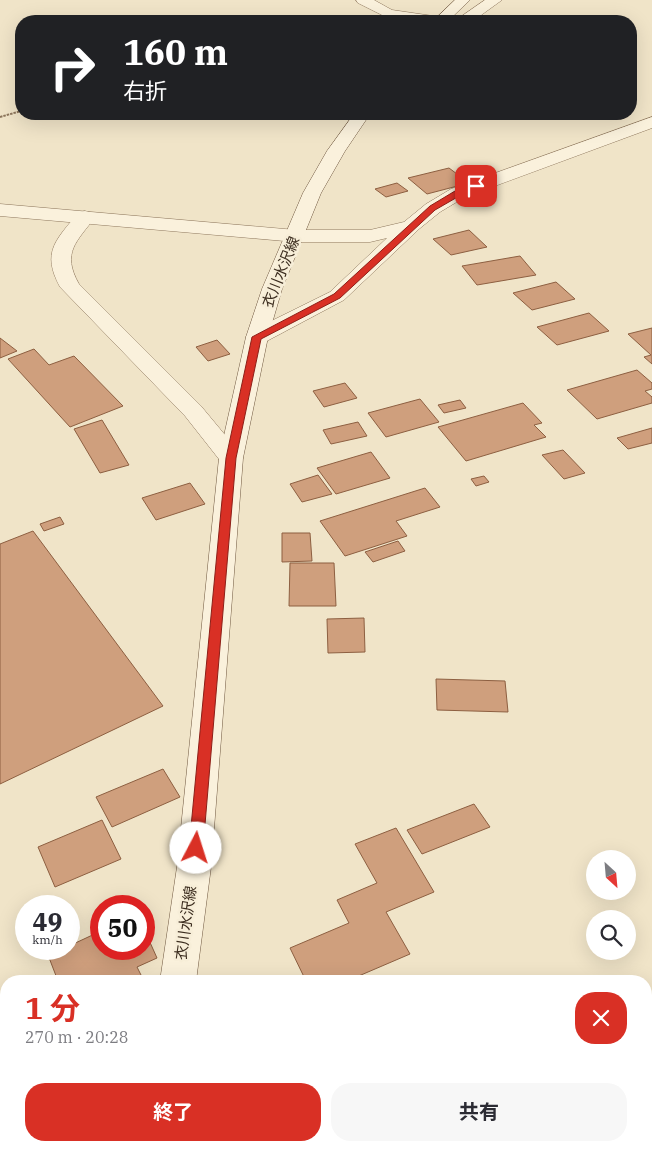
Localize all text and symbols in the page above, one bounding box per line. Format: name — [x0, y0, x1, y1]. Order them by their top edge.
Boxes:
text: 160 m — [123, 29, 228, 75]
icon: right — [40, 35, 105, 100]
text: 右折 — [123, 76, 167, 105]
pin — [455, 165, 497, 207]
icon: arrive — [462, 172, 490, 200]
street label: 衣川水沢線 — [258, 233, 303, 310]
position arrow — [169, 821, 221, 873]
north arrow — [586, 850, 636, 900]
map controls — [586, 850, 636, 960]
street label: 衣川水沢線 — [171, 884, 200, 961]
speed limit sign: 50 — [90, 895, 155, 960]
text: 49 — [32, 905, 63, 938]
button: search — [586, 910, 636, 960]
text: km/h — [32, 932, 63, 947]
text: 1 分 — [25, 988, 80, 1027]
button: close — [575, 992, 627, 1044]
text: 270 m · 20:28 — [25, 1027, 128, 1047]
button: 終了 — [25, 1083, 321, 1141]
button: 共有 — [331, 1083, 627, 1141]

